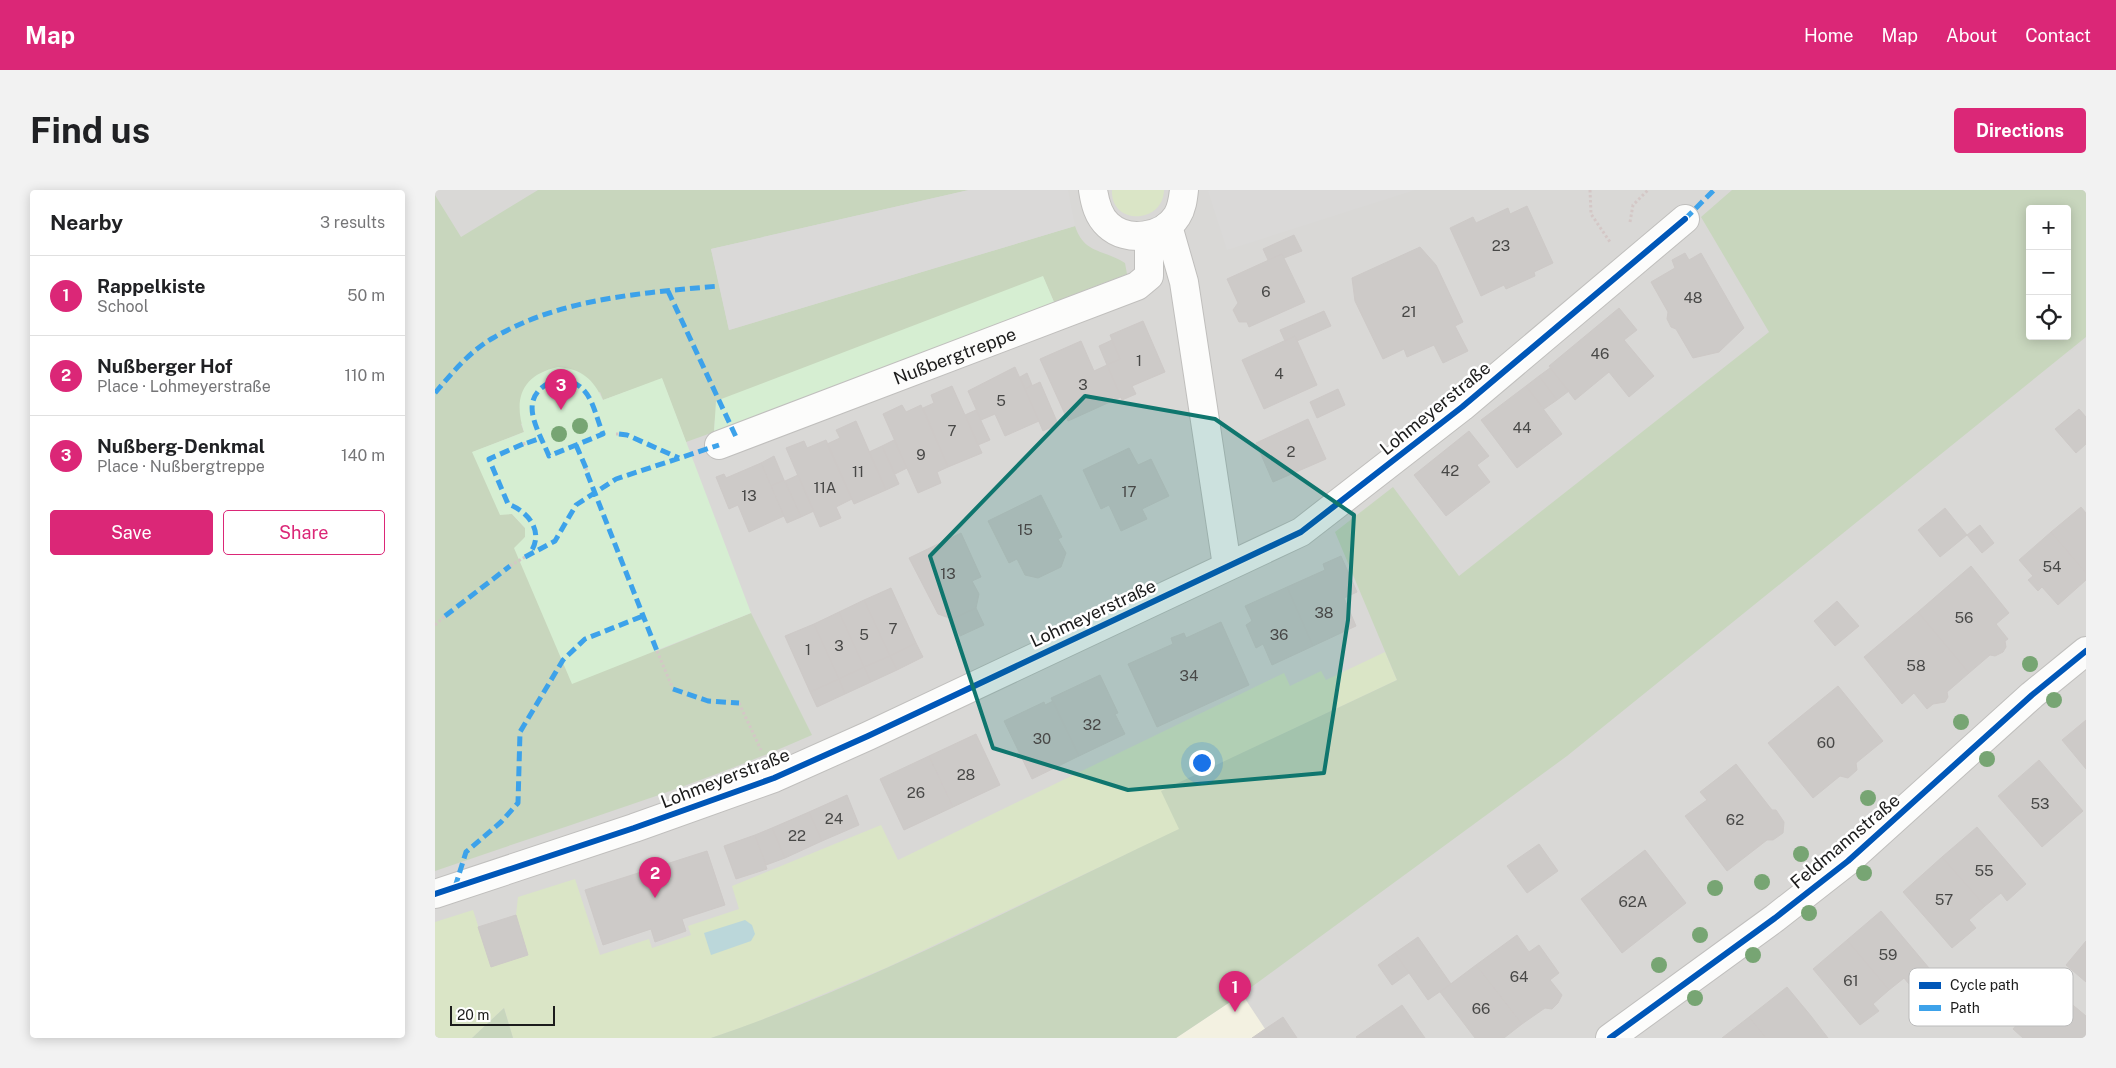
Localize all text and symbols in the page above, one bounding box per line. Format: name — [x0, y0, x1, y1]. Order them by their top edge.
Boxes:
text: Map — [25, 21, 75, 49]
text: Home — [1804, 25, 1854, 46]
text: Map — [1882, 25, 1918, 46]
text: About — [1946, 25, 1997, 46]
text: Contact — [2025, 25, 2091, 46]
button: Directions — [1954, 108, 2086, 153]
text: Find us — [30, 110, 150, 151]
map controls — [2026, 205, 2071, 340]
button: + — [2026, 205, 2071, 250]
text: Nearby — [50, 210, 123, 235]
text: 3 results — [320, 213, 385, 232]
house number: 23 — [1492, 237, 1510, 254]
button: − — [2026, 250, 2071, 295]
text: Rappelkiste — [97, 275, 206, 297]
house number: 6 — [1261, 283, 1271, 300]
text: 1 — [63, 286, 69, 305]
text: 50 m — [347, 286, 385, 305]
house number: 48 — [1683, 289, 1703, 306]
button: locate — [2026, 295, 2071, 340]
text: School — [97, 297, 148, 316]
house number: 21 — [1401, 303, 1417, 320]
street label: Nußbergtreppe — [890, 323, 1019, 388]
house number: 46 — [1591, 345, 1609, 362]
house number: 1 — [1136, 352, 1142, 369]
text: Nußberger Hof — [97, 355, 233, 377]
street label: Lohmeyerstraße — [1375, 357, 1495, 459]
house number: 4 — [1274, 365, 1284, 382]
text: 2 — [61, 366, 71, 385]
text: 110 m — [344, 366, 385, 385]
pin: 3 — [545, 369, 577, 410]
house number: 3 — [1078, 376, 1088, 393]
text: Place · Lohmeyerstraße — [97, 377, 271, 396]
house number: 5 — [996, 392, 1006, 409]
house number: 44 — [1513, 419, 1531, 436]
house number: 7 — [947, 422, 957, 439]
text: Nußberg-Denkmal — [97, 435, 265, 457]
house number: 2 — [1287, 443, 1296, 460]
text: 3 — [61, 446, 71, 465]
text: 140 m — [341, 446, 385, 465]
house number: 9 — [916, 446, 926, 463]
text: Place · Nußbergtreppe — [97, 457, 265, 476]
house number: 42 — [1441, 462, 1459, 479]
house number: 11 — [852, 463, 864, 480]
house number: 11A — [814, 479, 837, 496]
house number: 17 — [1121, 483, 1137, 500]
house number: 13 — [741, 487, 757, 504]
button: Save — [50, 510, 213, 555]
button: Share — [223, 510, 385, 555]
house number: 15 — [1017, 521, 1033, 538]
house number: 54 — [2042, 558, 2062, 575]
house number: 13 — [940, 565, 956, 582]
street label: Lohmeyerstraße — [1027, 575, 1159, 651]
house number: 38 — [1314, 604, 1334, 621]
house number: 56 — [1955, 609, 1973, 626]
house number: 7 — [888, 620, 898, 637]
house number: 5 — [859, 626, 869, 643]
house number: 36 — [1270, 626, 1288, 643]
house number: 3 — [834, 637, 844, 654]
house number: 1 — [805, 641, 811, 658]
house number: 58 — [1906, 657, 1926, 674]
house number: 34 — [1180, 667, 1198, 684]
house number: 32 — [1083, 716, 1101, 733]
house number: 30 — [1033, 730, 1051, 747]
house number: 60 — [1817, 734, 1835, 751]
street label: Lohmeyerstraße — [658, 744, 792, 812]
your location — [1189, 750, 1215, 776]
house number: 28 — [957, 766, 975, 783]
house number: 26 — [907, 784, 925, 801]
street label: Feldmannstraße — [1786, 789, 1904, 893]
house number: 53 — [2030, 795, 2050, 812]
house number: 24 — [825, 810, 843, 827]
house number: 62 — [1726, 811, 1744, 828]
house number: 22 — [788, 827, 806, 844]
pin: 2 — [639, 857, 671, 898]
house number: 55 — [1974, 862, 1994, 879]
house number: 57 — [1935, 891, 1953, 908]
house number: 62A — [1619, 893, 1648, 910]
house number: 59 — [1879, 946, 1897, 963]
house number: 64 — [1510, 968, 1528, 985]
legend — [1909, 968, 2073, 1026]
pin: 1 — [1219, 971, 1251, 1012]
house number: 61 — [1843, 972, 1859, 989]
text: Cycle path — [1950, 977, 2019, 993]
house number: 66 — [1472, 1000, 1490, 1017]
text: Path — [1950, 1000, 1980, 1016]
scale bar — [450, 1003, 555, 1026]
text: 20 m — [457, 1007, 489, 1023]

